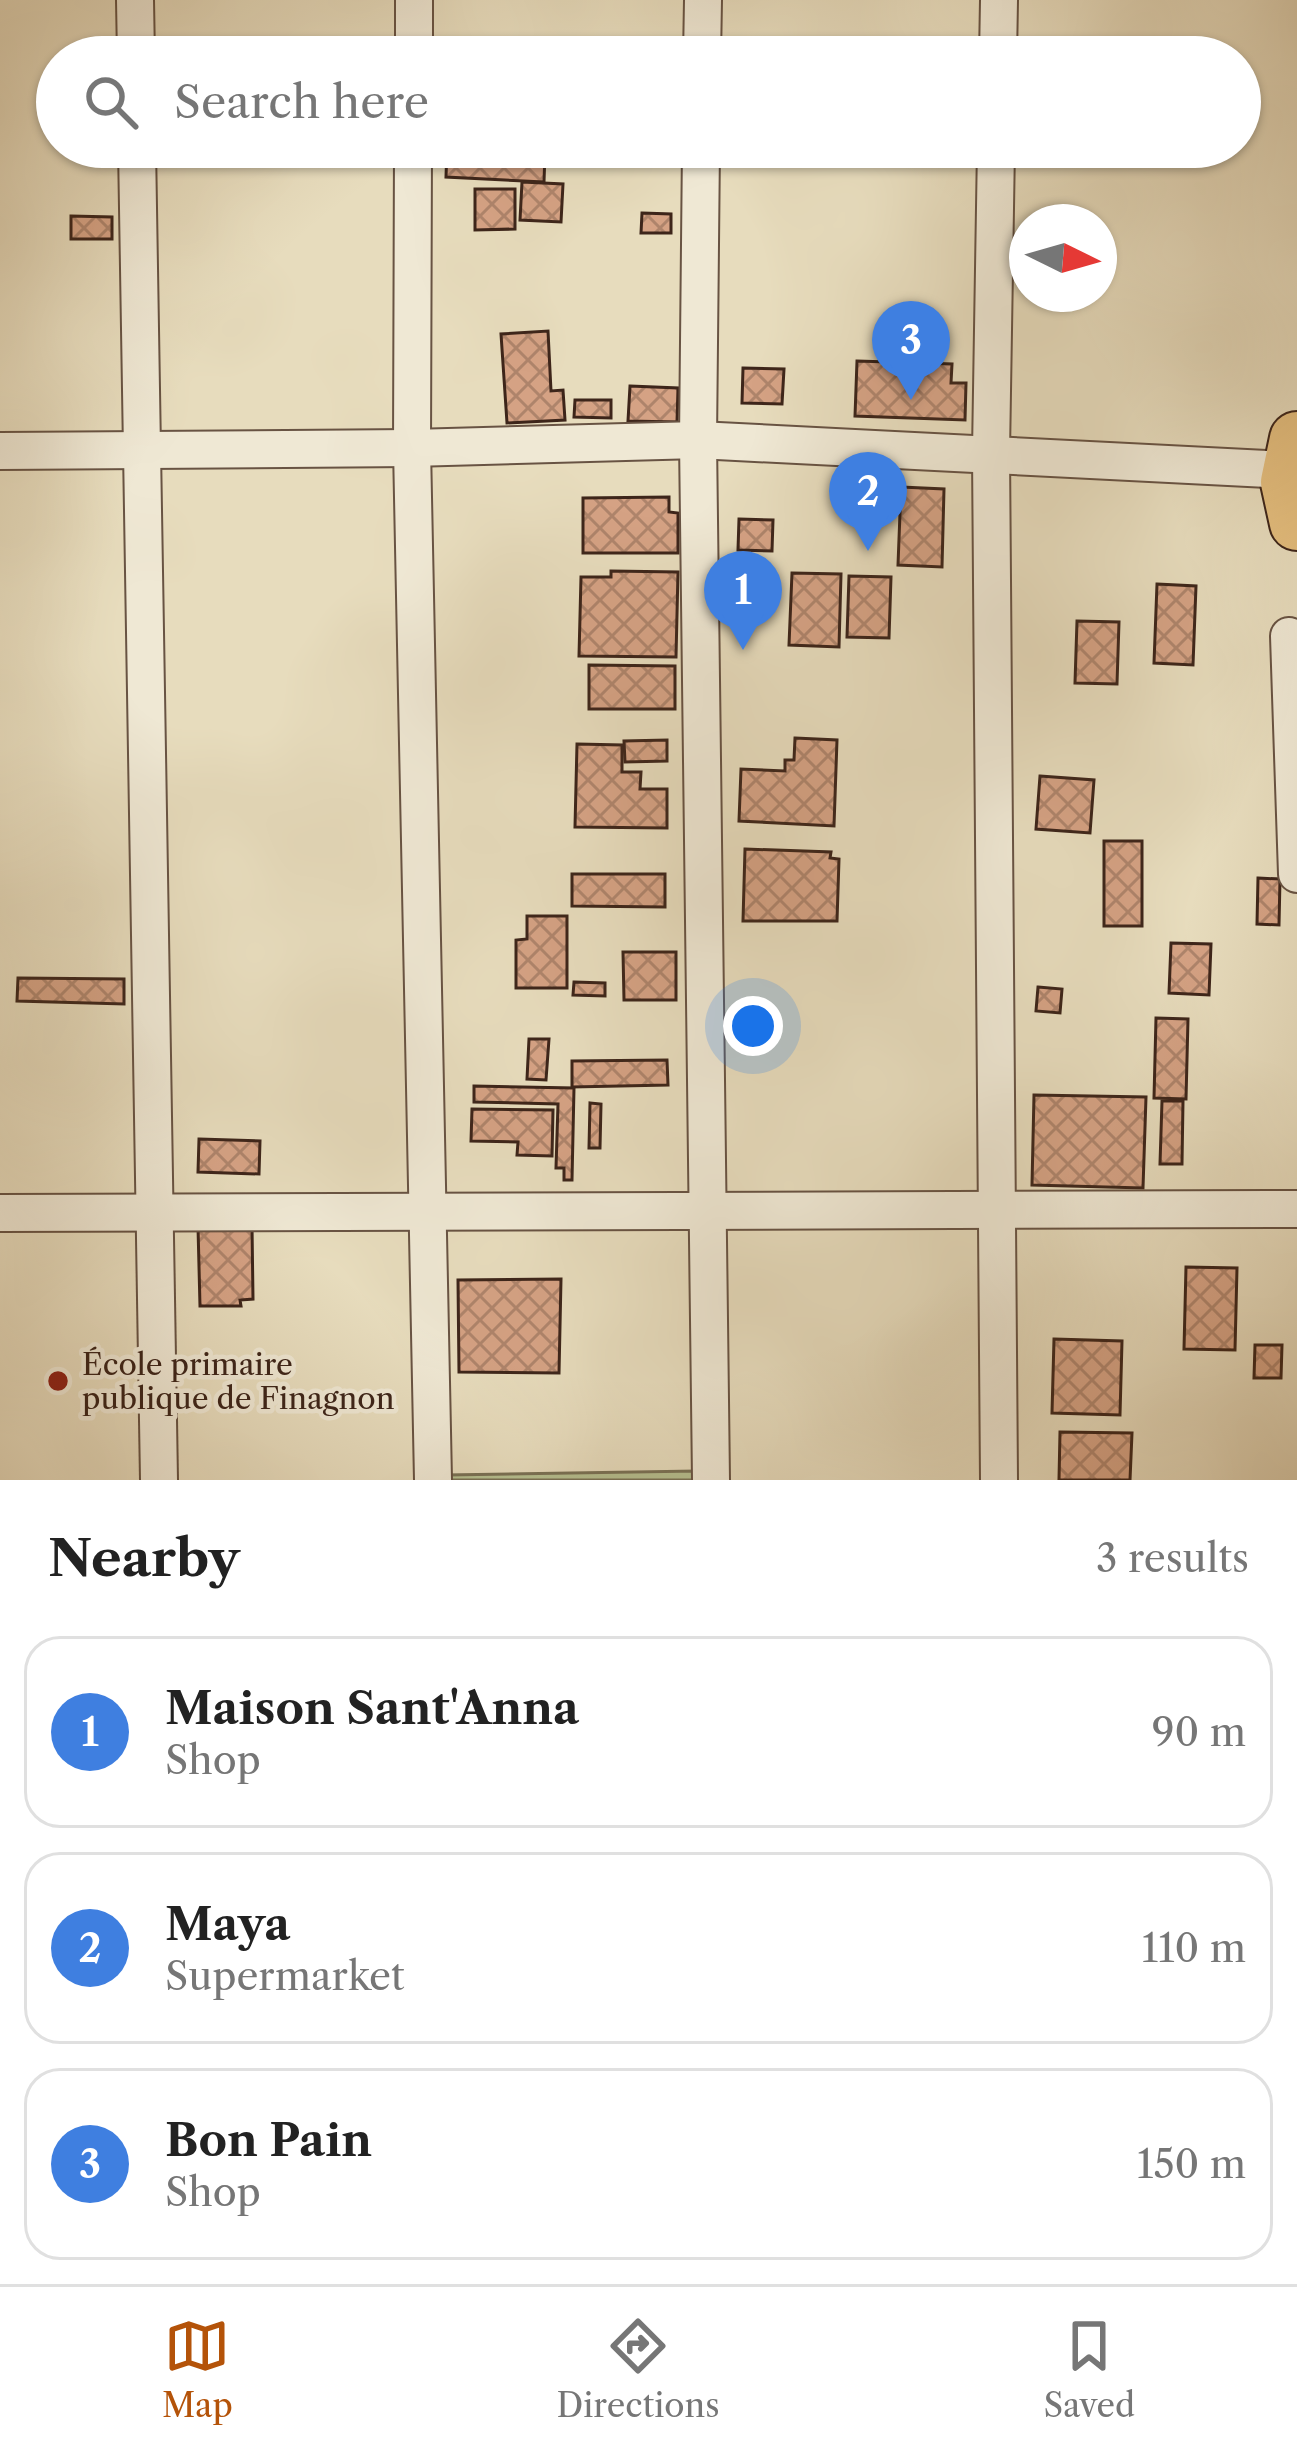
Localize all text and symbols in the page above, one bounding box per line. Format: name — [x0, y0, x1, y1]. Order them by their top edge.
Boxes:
search box — [36, 36, 1261, 168]
icon: search — [78, 69, 144, 135]
text: Search here — [174, 74, 429, 130]
north arrow — [1009, 204, 1117, 312]
pin: 3 — [872, 301, 950, 400]
pin: 2 — [829, 452, 907, 551]
pin: 1 — [704, 551, 782, 650]
your location — [723, 996, 783, 1056]
place label: École primaire publique de Finagnon — [82, 1346, 395, 1417]
marker: École primaire publique de Finagnon — [45, 1368, 71, 1394]
text: Nearby — [48, 1527, 240, 1589]
text: 3 results — [1096, 1534, 1249, 1582]
text: Maison Sant'Anna — [165, 1680, 579, 1736]
text: 1 — [81, 1708, 99, 1756]
text: 90 m — [1152, 1708, 1246, 1756]
text: Shop — [165, 1736, 261, 1784]
text: Maya — [165, 1896, 290, 1952]
text: 2 — [78, 1924, 102, 1972]
text: 110 m — [1142, 1924, 1246, 1972]
text: Supermarket — [165, 1952, 405, 2000]
text: Bon Pain — [165, 2112, 372, 2168]
text: 3 — [79, 2140, 101, 2188]
text: 150 m — [1137, 2140, 1246, 2188]
text: Shop — [165, 2168, 261, 2216]
tab: Map — [162, 2313, 233, 2426]
tab: Directions — [557, 2313, 720, 2426]
tab: Saved — [1043, 2313, 1135, 2426]

